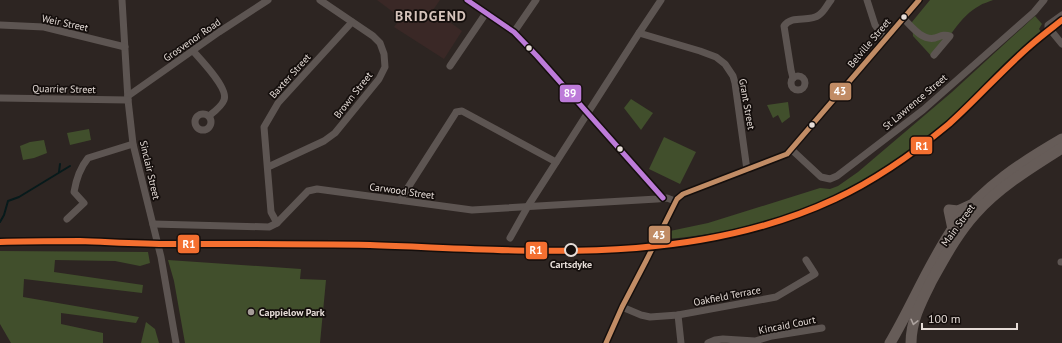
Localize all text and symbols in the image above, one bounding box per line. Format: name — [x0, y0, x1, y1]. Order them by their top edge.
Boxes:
district label: BRIDGEND — [395, 7, 467, 25]
street label: Weir Street — [41, 12, 90, 34]
unlabelled marker — [899, 12, 909, 22]
street label: Grosvenor Road — [161, 15, 223, 65]
street label: Belville Street — [845, 15, 894, 70]
unlabelled marker — [524, 43, 534, 53]
street label: Baxter Street — [266, 50, 314, 101]
street label: Brown Street — [331, 69, 376, 121]
street label: St Lawrence Street — [880, 71, 950, 133]
street label: Grant Street — [736, 77, 758, 131]
street label: Quarrier Street — [32, 82, 96, 96]
line badge: 43 — [829, 82, 852, 101]
line badge: 89 — [559, 84, 582, 103]
text: 43 — [834, 84, 846, 98]
text: 89 — [564, 86, 576, 100]
unlabelled marker — [807, 120, 817, 130]
line badge: R1 — [910, 136, 933, 155]
street label: Sinclair Street — [137, 139, 163, 201]
text: R1 — [916, 139, 928, 153]
unlabelled marker — [615, 144, 625, 154]
street label: Carwood Street — [369, 180, 436, 202]
street label: Main Street — [938, 201, 978, 249]
line badge: 43 — [648, 225, 671, 244]
text: 43 — [653, 228, 665, 242]
line badge: R1 — [177, 234, 200, 254]
text: R1 — [183, 237, 195, 251]
line badge: R1 — [525, 241, 548, 260]
text: R1 — [530, 243, 542, 257]
marker: Cartsdyke — [564, 243, 578, 257]
place label: Cartsdyke — [550, 258, 592, 271]
street label: Oakfield Terrace — [692, 283, 762, 309]
scale bar — [922, 305, 1017, 331]
place label: Cappielow Park — [259, 306, 325, 319]
marker: Cappielow Park — [246, 307, 256, 317]
text: 100 m — [928, 311, 961, 326]
street label: Kincaid Court — [757, 313, 817, 337]
one-way arrow — [910, 319, 918, 325]

